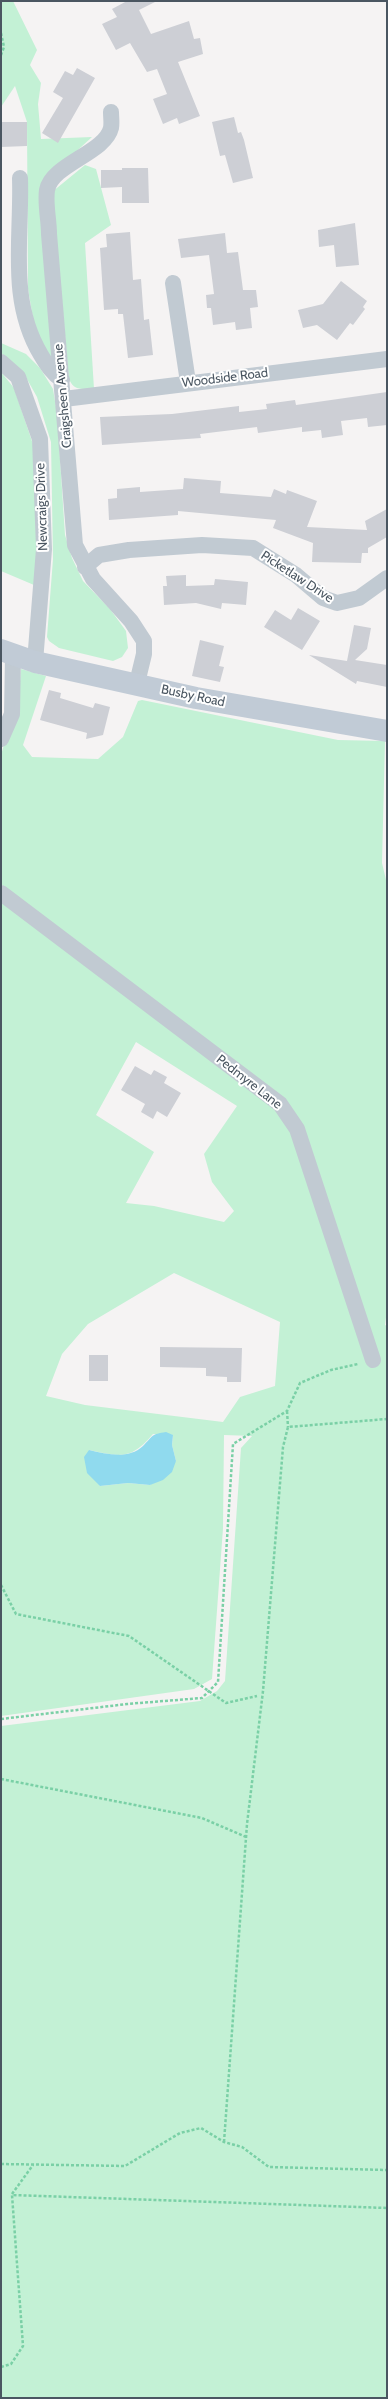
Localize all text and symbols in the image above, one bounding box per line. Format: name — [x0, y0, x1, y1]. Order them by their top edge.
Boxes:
street label: Craigsheen Avenue — [51, 343, 75, 449]
street label: Woodside Road — [181, 365, 269, 391]
street label: Newcraigs Drive — [33, 463, 51, 551]
street label: Picketlaw Drive — [258, 548, 336, 606]
street label: Busby Road — [160, 682, 226, 710]
street label: Pedmyre Lane — [213, 1051, 285, 1113]

